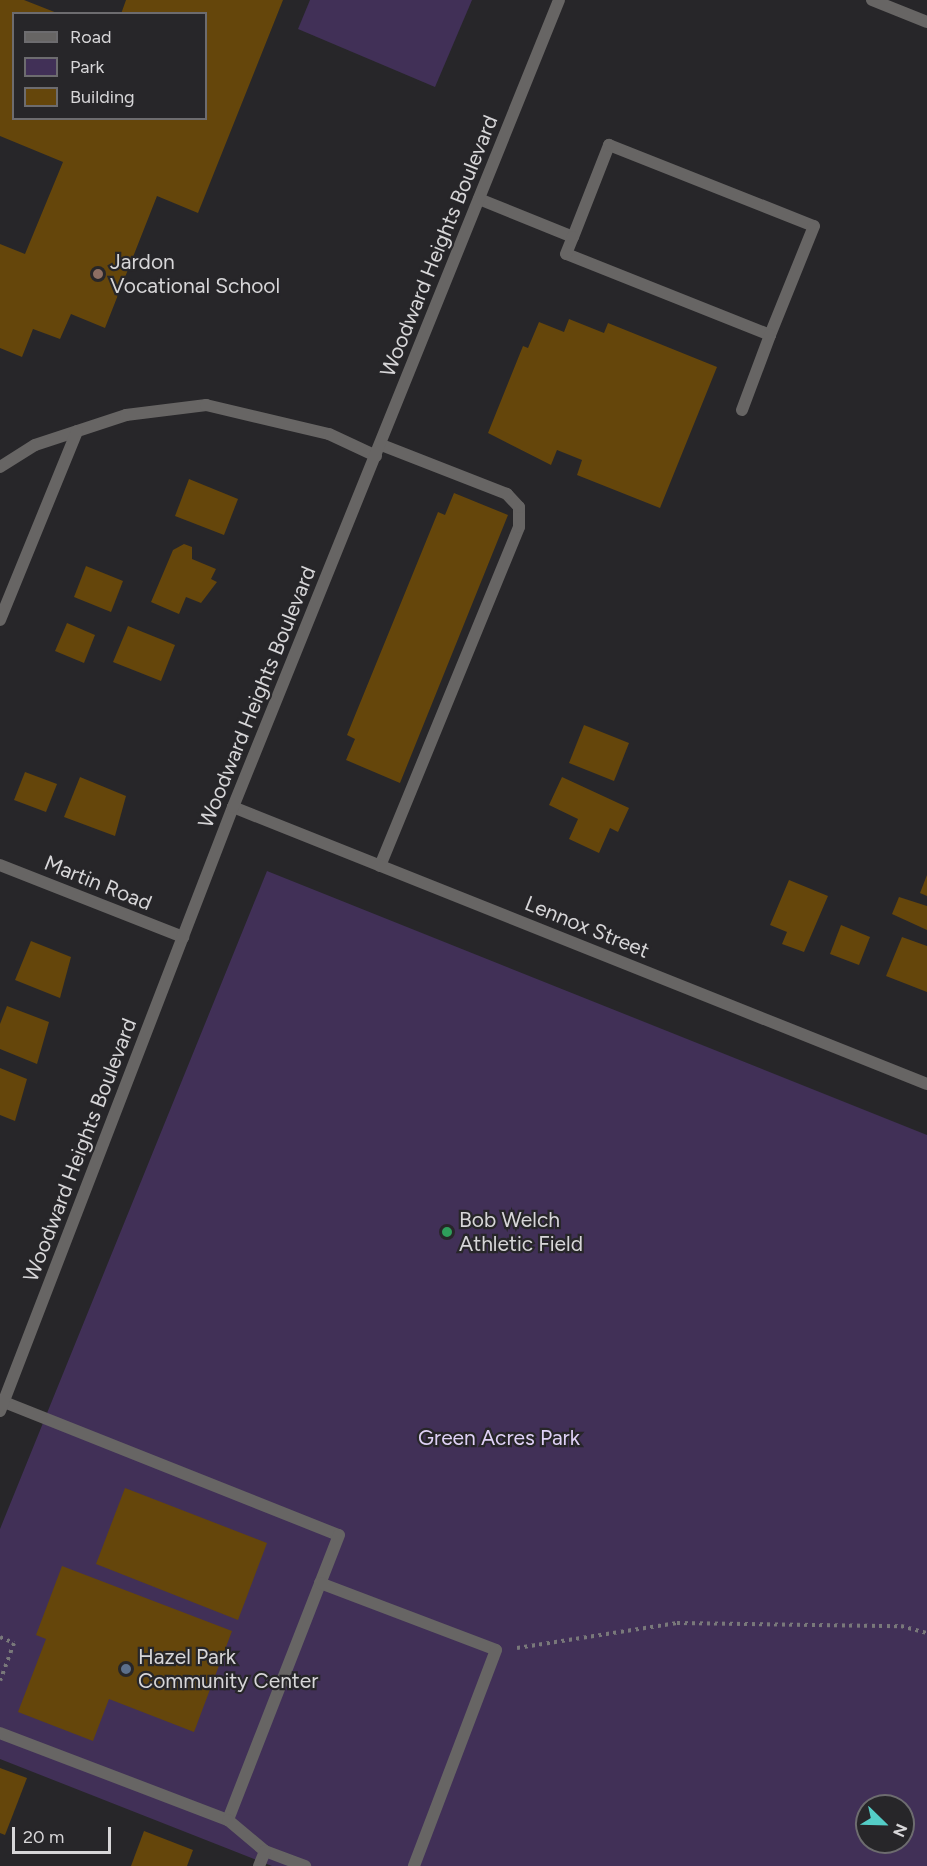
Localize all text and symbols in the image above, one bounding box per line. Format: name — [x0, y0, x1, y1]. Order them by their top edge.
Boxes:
legend — [12, 12, 207, 120]
text: Road — [70, 26, 111, 48]
text: Park — [70, 56, 104, 78]
text: Building — [70, 86, 135, 108]
street label: Woodward Heights Boulevard — [375, 112, 503, 380]
place label: Jardon Vocational School — [110, 249, 280, 299]
marker: Jardon Vocational School — [91, 267, 105, 281]
street label: Woodward Heights Boulevard — [193, 563, 321, 831]
street label: Martin Road — [41, 850, 155, 916]
street label: Lennox Street — [521, 891, 653, 963]
street label: Woodward Heights Boulevard — [18, 1015, 142, 1285]
place label: Bob Welch Athletic Field — [459, 1207, 583, 1257]
marker: Bob Welch Athletic Field — [440, 1225, 454, 1239]
park label: Green Acres Park — [418, 1425, 580, 1451]
place label: Hazel Park Community Center — [138, 1644, 318, 1694]
marker: Hazel Park Community Center — [119, 1662, 133, 1676]
north arrow — [855, 1794, 915, 1854]
scale bar — [15, 1815, 114, 1853]
text: N — [889, 1821, 911, 1840]
text: 20 m — [23, 1826, 64, 1848]

